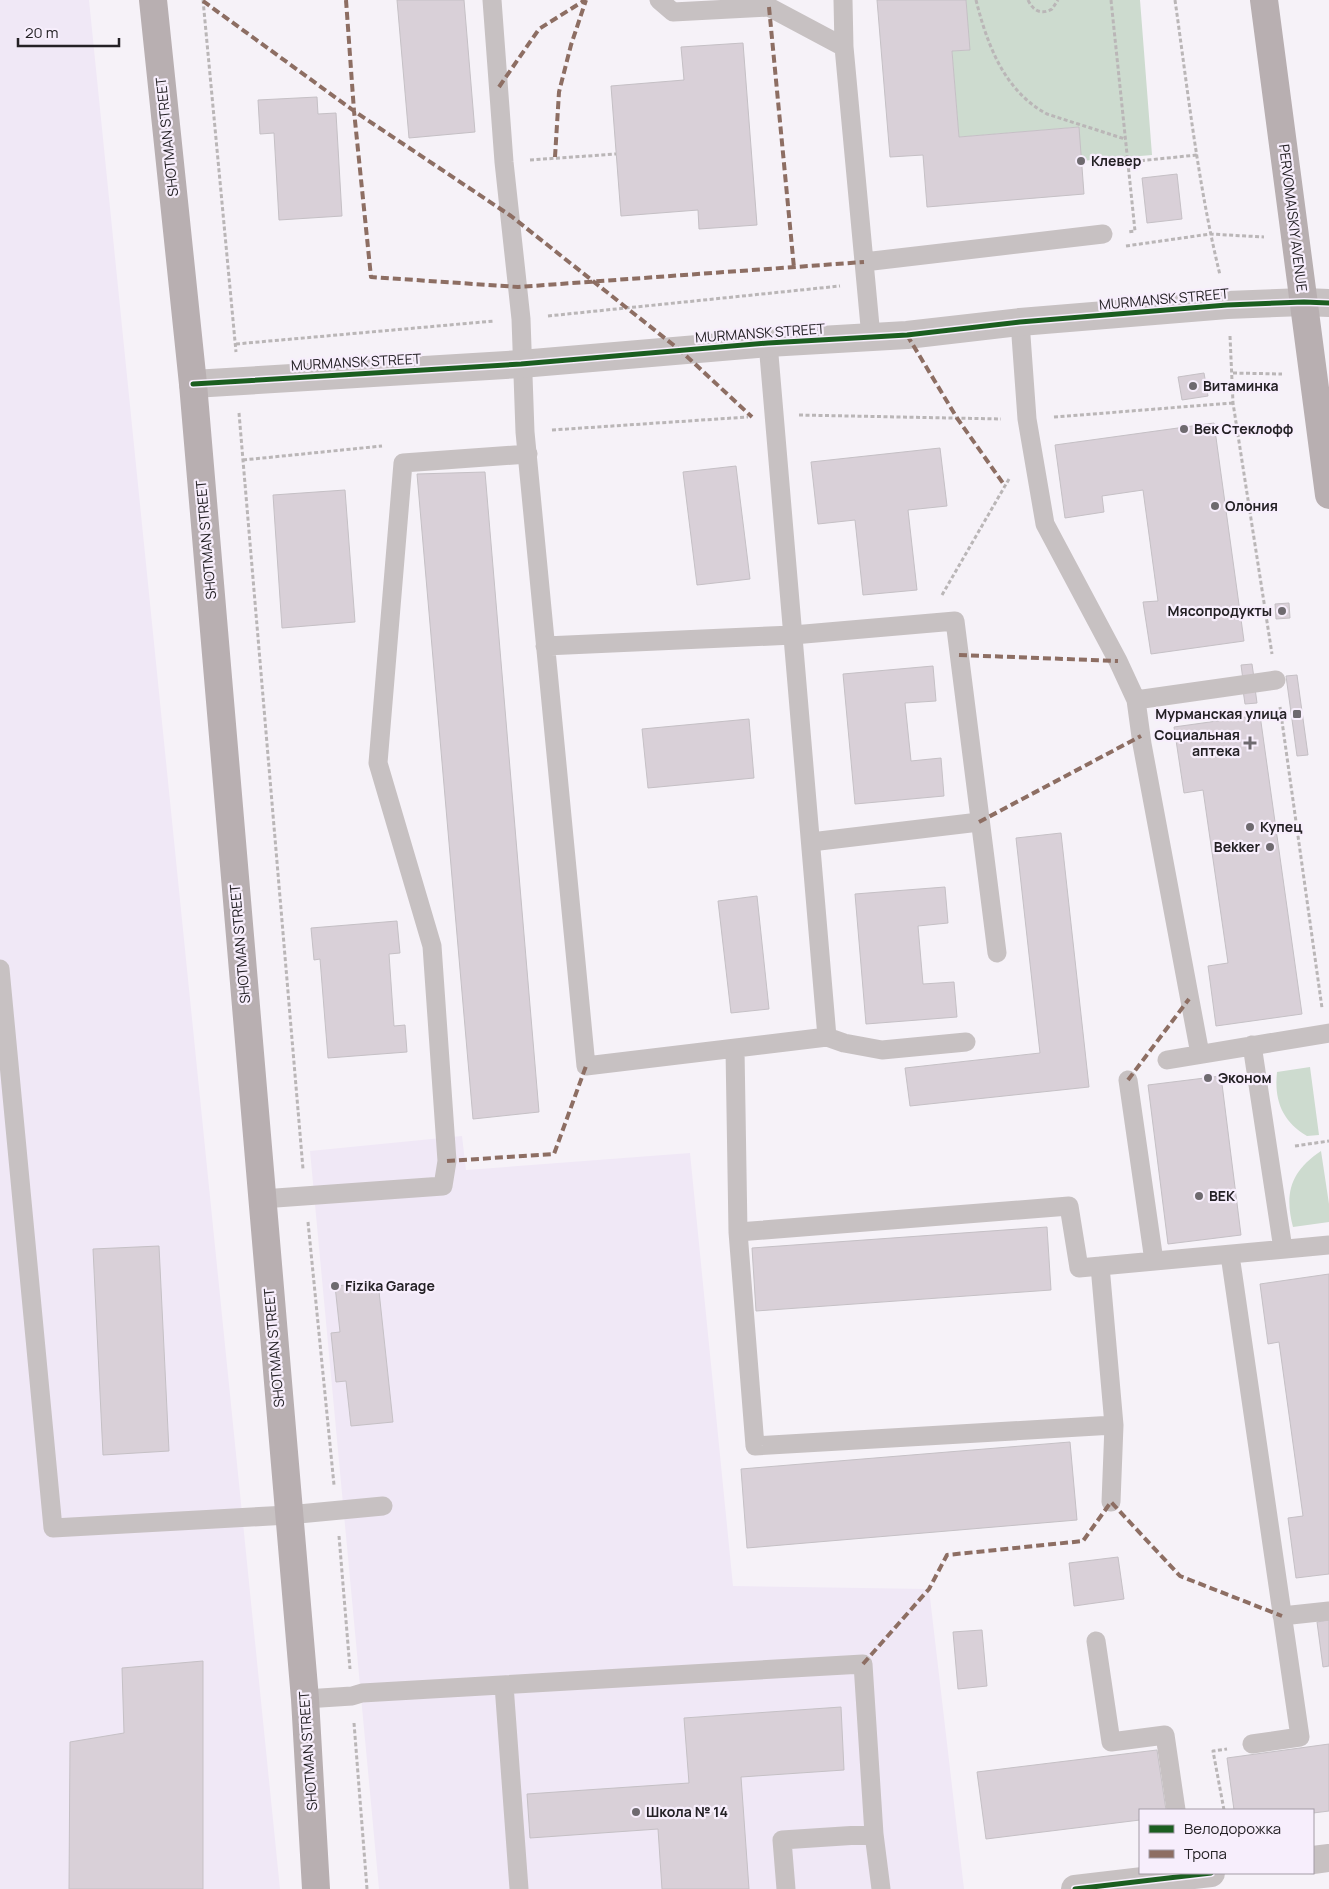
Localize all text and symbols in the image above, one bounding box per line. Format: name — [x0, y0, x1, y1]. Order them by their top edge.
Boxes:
scale bar — [18, 15, 119, 47]
text: 20 m — [25, 22, 58, 43]
street label: SHOTMAN STREET — [151, 76, 182, 197]
street label: PERVOMAISKIY AVENUE — [1275, 143, 1312, 293]
place label: Клевер — [1091, 151, 1142, 170]
marker: Клевер — [1075, 155, 1087, 167]
street label: MURMANSK STREET — [1098, 283, 1230, 314]
street label: MURMANSK STREET — [694, 318, 826, 347]
street label: MURMANSK STREET — [290, 349, 422, 374]
place label: Витаминка — [1203, 376, 1279, 395]
marker: Витаминка — [1187, 380, 1199, 392]
place label: Век Стеклофф — [1194, 419, 1293, 438]
marker: Век Стеклофф — [1178, 423, 1190, 435]
street label: SHOTMAN STREET — [191, 479, 220, 600]
place label: Олония — [1225, 496, 1278, 515]
marker: Олония — [1209, 500, 1221, 512]
place label: Мясопродукты — [1168, 601, 1272, 620]
marker: Мясопродукты — [1276, 605, 1288, 617]
place label: Мурманская улица — [1155, 704, 1287, 723]
marker: Мурманская улица — [1291, 708, 1303, 720]
place label: Социальная аптека — [1154, 725, 1240, 760]
marker: Социальная аптека — [1244, 737, 1256, 749]
place label: Купец — [1260, 817, 1302, 836]
marker: Купец — [1244, 821, 1256, 833]
place label: Bekker — [1214, 837, 1260, 856]
marker: Bekker — [1264, 841, 1276, 853]
street label: SHOTMAN STREET — [225, 883, 254, 1004]
place label: Эконом — [1218, 1068, 1272, 1087]
marker: Эконом — [1202, 1072, 1214, 1084]
place label: ВЕК — [1209, 1186, 1236, 1205]
marker: ВЕК — [1193, 1190, 1205, 1202]
place label: Fizika Garage — [345, 1276, 435, 1295]
marker: Fizika Garage — [329, 1280, 341, 1292]
street label: SHOTMAN STREET — [259, 1287, 288, 1408]
street label: SHOTMAN STREET — [294, 1690, 321, 1811]
place label: Школа № 14 — [646, 1802, 728, 1821]
marker: Школа № 14 — [630, 1806, 642, 1818]
legend — [1139, 1809, 1314, 1874]
text: Велодорожка — [1184, 1818, 1281, 1839]
text: Тропа — [1184, 1843, 1227, 1864]

